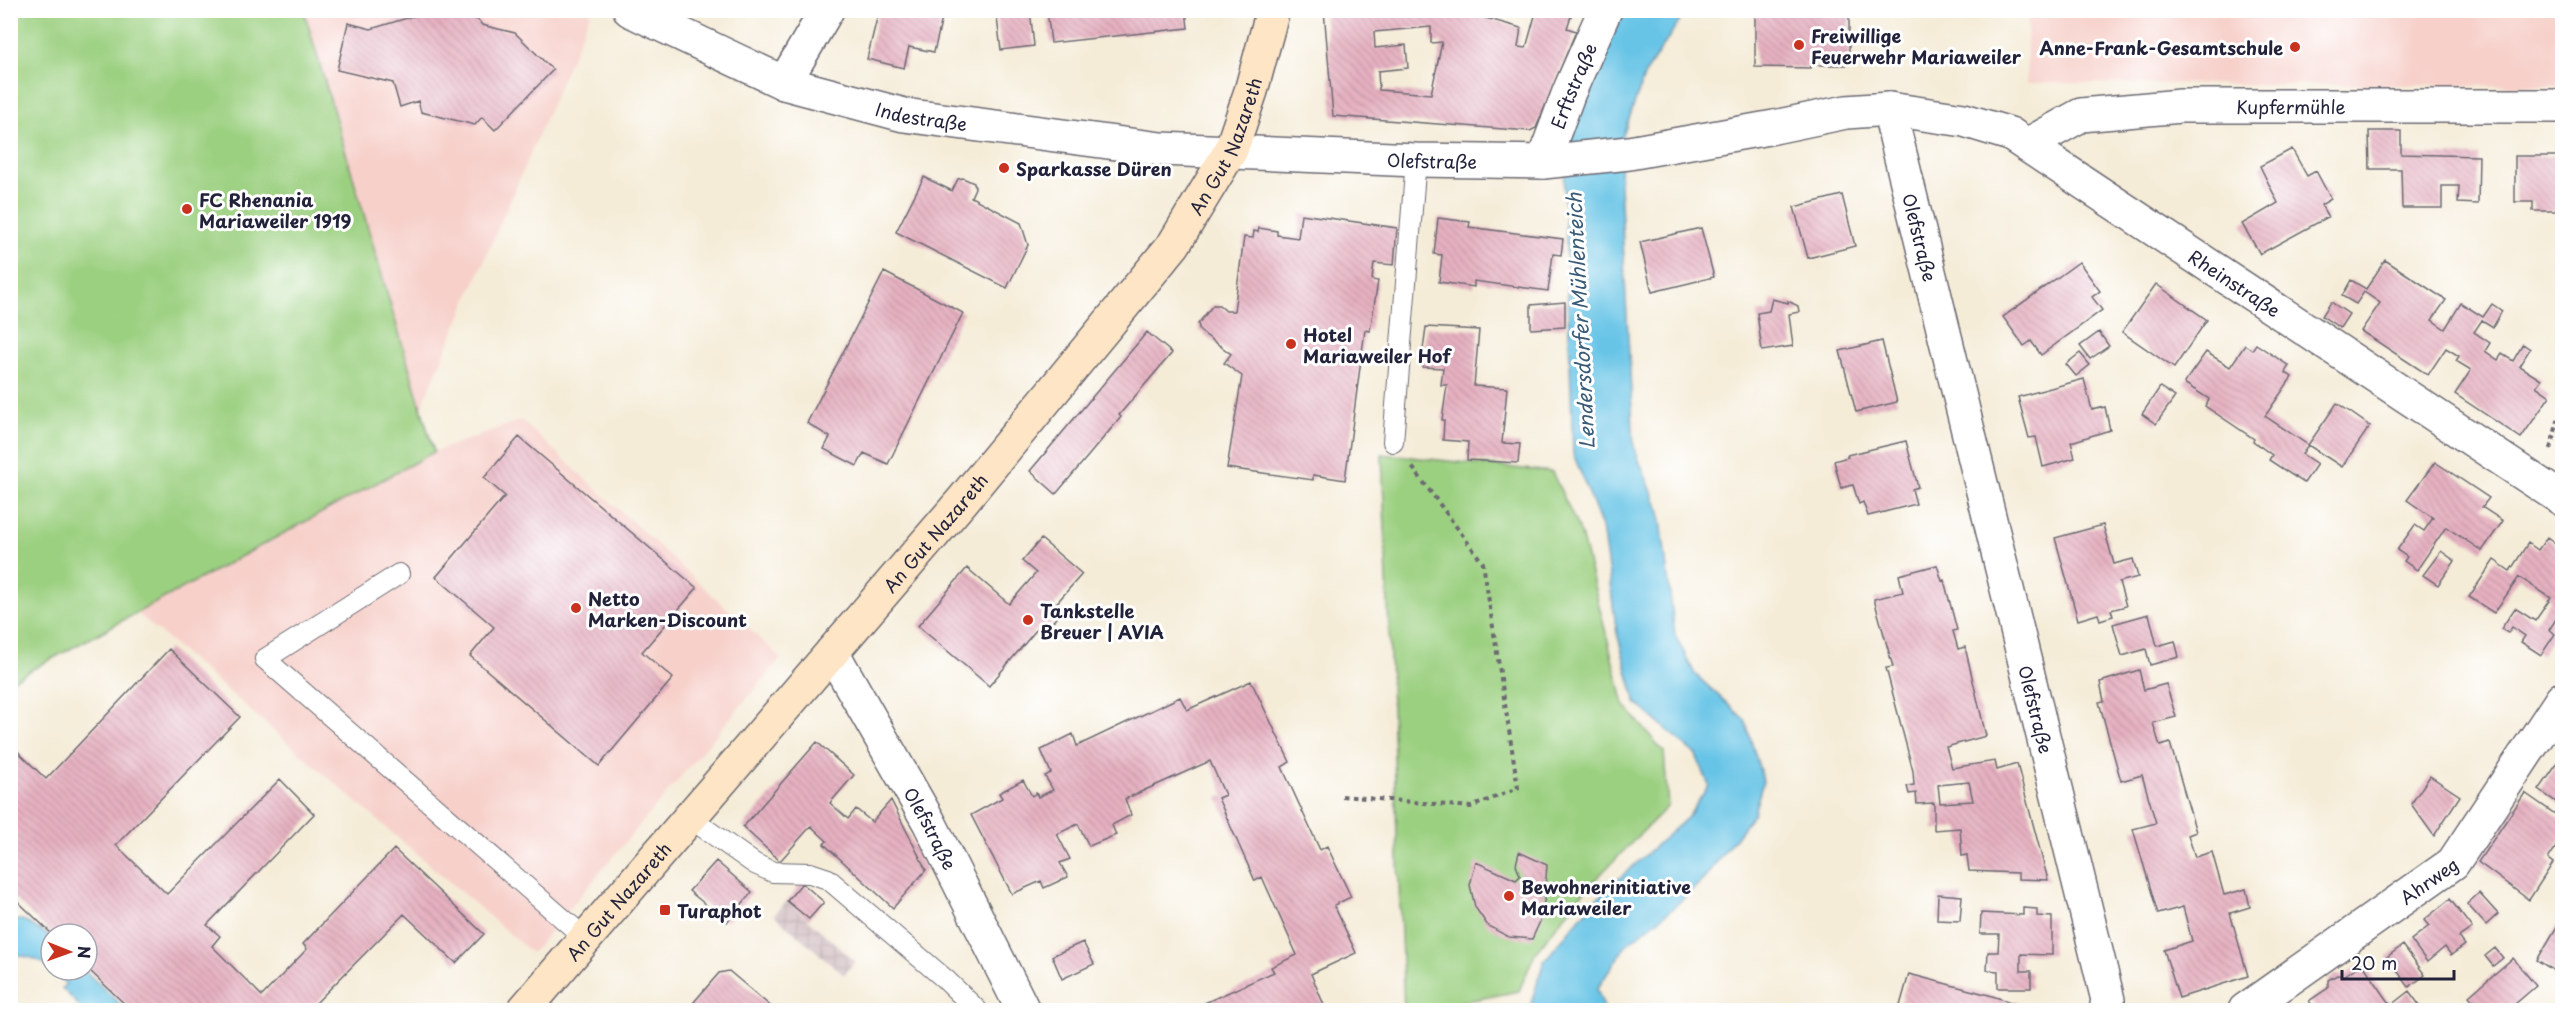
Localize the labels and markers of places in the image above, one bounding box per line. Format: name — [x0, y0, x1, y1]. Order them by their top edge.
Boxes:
place label: Freiwillige Feuerwehr Mariaweiler — [1811, 22, 2022, 70]
place label: Anne-Frank-Gesamtschule — [2040, 34, 2283, 61]
marker: Freiwillige Feuerwehr Mariaweiler — [1792, 38, 1806, 52]
marker: Anne-Frank-Gesamtschule — [2288, 40, 2302, 54]
place label: Sparkasse Düren — [1016, 155, 1172, 182]
marker: Sparkasse Düren — [997, 161, 1011, 175]
place label: FC Rhenania Mariaweiler 1919 — [199, 186, 352, 234]
marker: FC Rhenania Mariaweiler 1919 — [180, 202, 194, 216]
place label: Hotel Mariaweiler Hof — [1303, 321, 1452, 369]
marker: Hotel Mariaweiler Hof — [1284, 337, 1298, 351]
place label: Netto Marken-Discount — [588, 585, 747, 633]
place label: Tankstelle Breuer | AVIA — [1040, 597, 1164, 645]
marker: Netto Marken-Discount — [569, 601, 583, 615]
marker: Tankstelle Breuer | AVIA — [1021, 613, 1035, 627]
place label: Bewohnerinitiative Mariaweiler — [1521, 873, 1691, 921]
marker: Bewohnerinitiative Mariaweiler — [1502, 889, 1516, 903]
place label: Turaphot — [677, 897, 762, 924]
marker: Turaphot — [658, 903, 672, 917]

